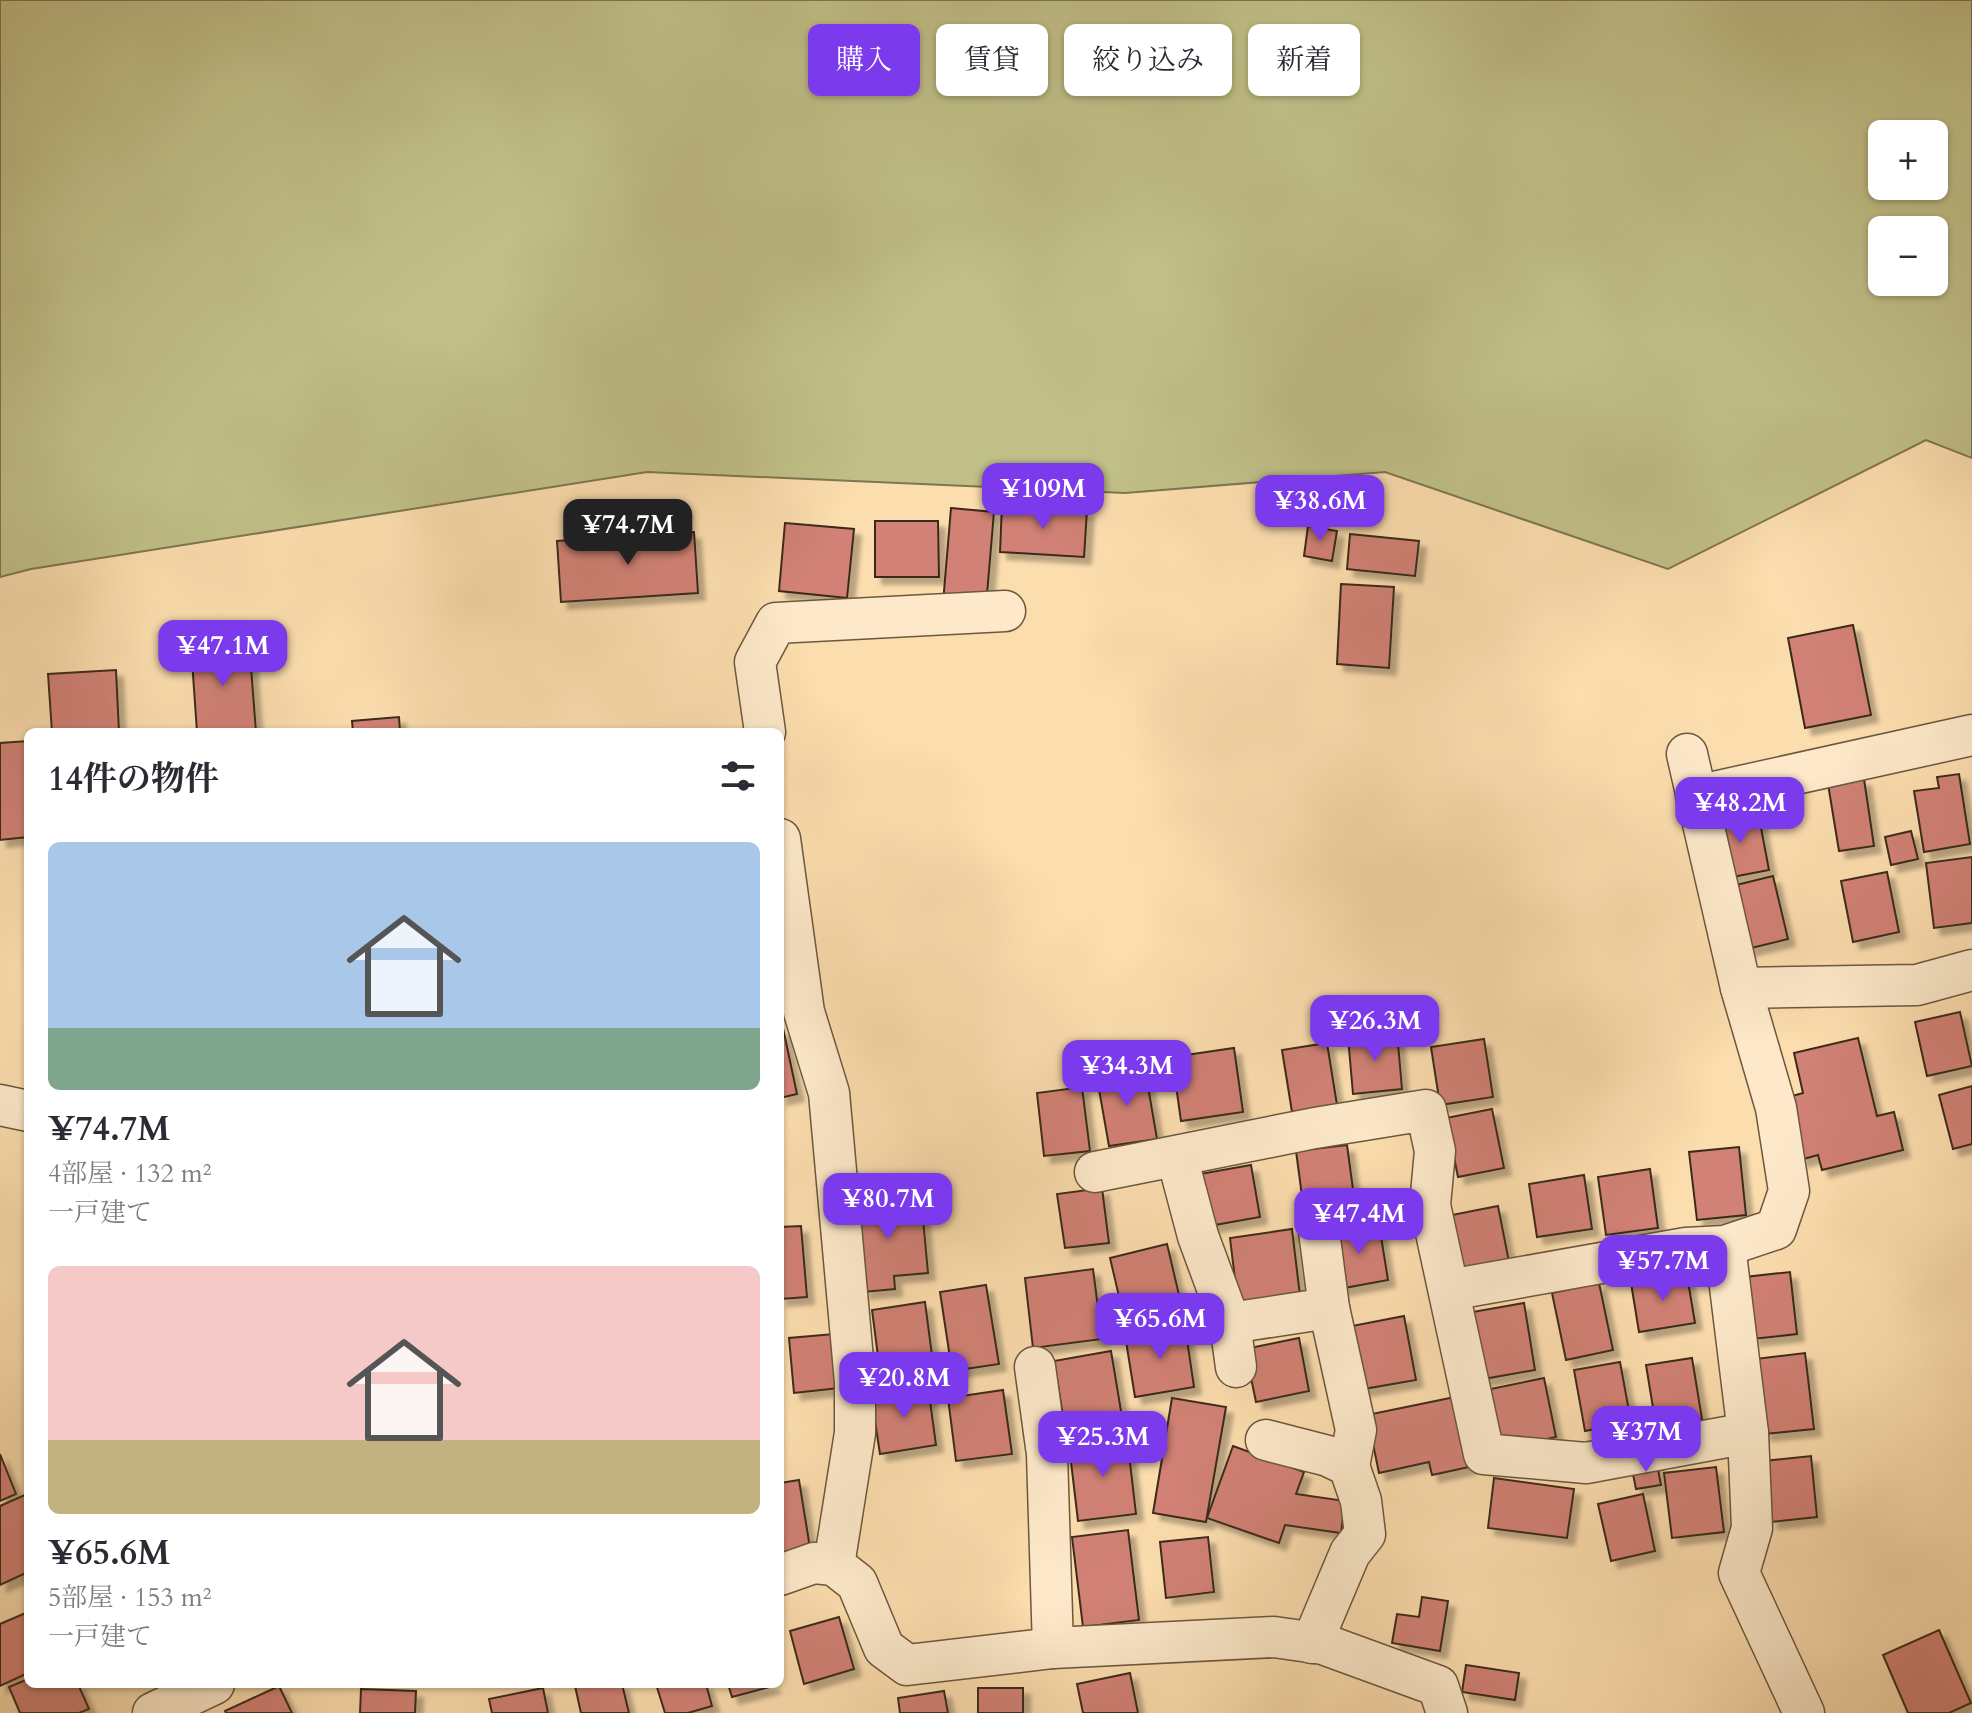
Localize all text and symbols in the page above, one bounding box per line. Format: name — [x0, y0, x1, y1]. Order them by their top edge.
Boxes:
chip: 購入 — [808, 24, 920, 96]
chip: 賃貸 — [936, 24, 1048, 96]
chip: 絞り込み — [1064, 24, 1232, 96]
chip: 新着 — [1248, 24, 1360, 96]
map controls — [1868, 120, 1948, 296]
button: + — [1868, 120, 1948, 200]
button: − — [1868, 216, 1948, 296]
pin: ¥109M — [987, 463, 1099, 531]
text: ¥109M — [1000, 471, 1086, 506]
pin: ¥38.6M — [1255, 475, 1385, 543]
text: ¥38.6M — [1273, 483, 1367, 518]
pin: ¥74.7M — [563, 499, 693, 567]
text: ¥74.7M — [581, 507, 675, 542]
pin: ¥47.1M — [158, 620, 288, 688]
text: ¥47.1M — [176, 628, 270, 663]
icon: filters — [716, 754, 760, 798]
text: 14件の物件 — [48, 756, 219, 802]
pin: ¥48.2M — [1675, 777, 1805, 845]
text: ¥48.2M — [1693, 785, 1787, 820]
icon: home — [332, 894, 476, 1038]
pin: ¥26.3M — [1310, 995, 1440, 1063]
text: ¥26.3M — [1328, 1003, 1422, 1038]
pin: ¥34.3M — [1062, 1040, 1192, 1108]
text: ¥34.3M — [1080, 1048, 1174, 1083]
text: ¥74.7M — [48, 1106, 170, 1152]
text: 4部屋 · 132 m² — [48, 1156, 212, 1191]
pin: ¥80.7M — [823, 1173, 953, 1241]
text: ¥80.7M — [841, 1181, 935, 1216]
pin: ¥47.4M — [1294, 1188, 1424, 1256]
text: 一戸建て — [48, 1195, 152, 1230]
text: ¥47.4M — [1312, 1196, 1406, 1231]
pin: ¥57.7M — [1598, 1235, 1728, 1303]
text: ¥57.7M — [1616, 1243, 1710, 1278]
pin: ¥65.6M — [1095, 1293, 1225, 1361]
text: ¥65.6M — [1113, 1301, 1207, 1336]
icon: home — [332, 1318, 476, 1462]
pin: ¥20.8M — [839, 1352, 969, 1420]
text: ¥20.8M — [857, 1360, 951, 1395]
pin: ¥37M — [1599, 1406, 1693, 1474]
pin: ¥25.3M — [1038, 1411, 1168, 1479]
text: ¥37M — [1610, 1414, 1682, 1449]
text: ¥25.3M — [1056, 1419, 1150, 1454]
text: ¥65.6M — [48, 1530, 170, 1576]
text: 5部屋 · 153 m² — [48, 1580, 212, 1615]
text: 一戸建て — [48, 1619, 152, 1654]

